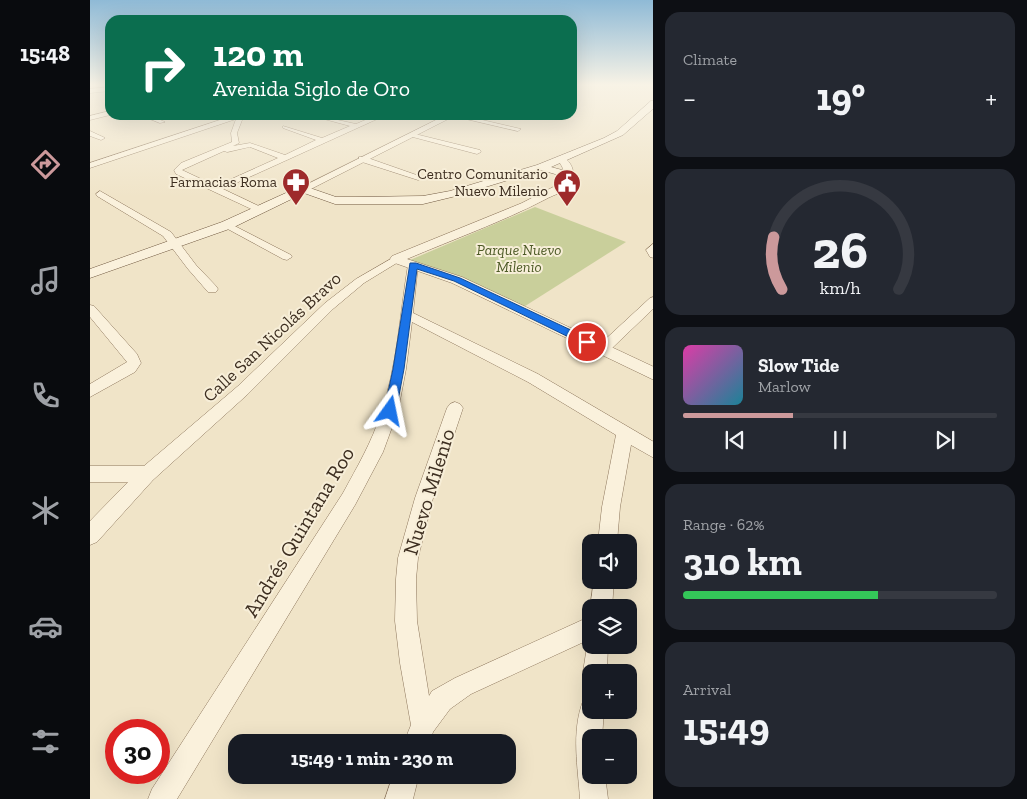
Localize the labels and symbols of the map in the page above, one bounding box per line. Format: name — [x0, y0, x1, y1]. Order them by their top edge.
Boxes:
place label: Centro Comunitario Nuevo Milenio — [417, 165, 548, 200]
pharmacy icon: Farmacias Roma — [281, 167, 311, 206]
public building icon: Centro Comunitario Nuevo Milenio — [552, 168, 582, 207]
place label: Farmacias Roma — [170, 173, 277, 191]
park label: Parque Nuevo Milenio — [476, 241, 562, 276]
street label: Calle San Nicolás Bravo — [198, 267, 346, 407]
pin — [566, 321, 608, 363]
position arrow — [363, 384, 415, 436]
street label: Nuevo Milenio — [397, 426, 460, 558]
street label: Andrés Quintana Roo — [238, 442, 359, 621]
speed limit sign: 30 — [105, 719, 170, 784]

